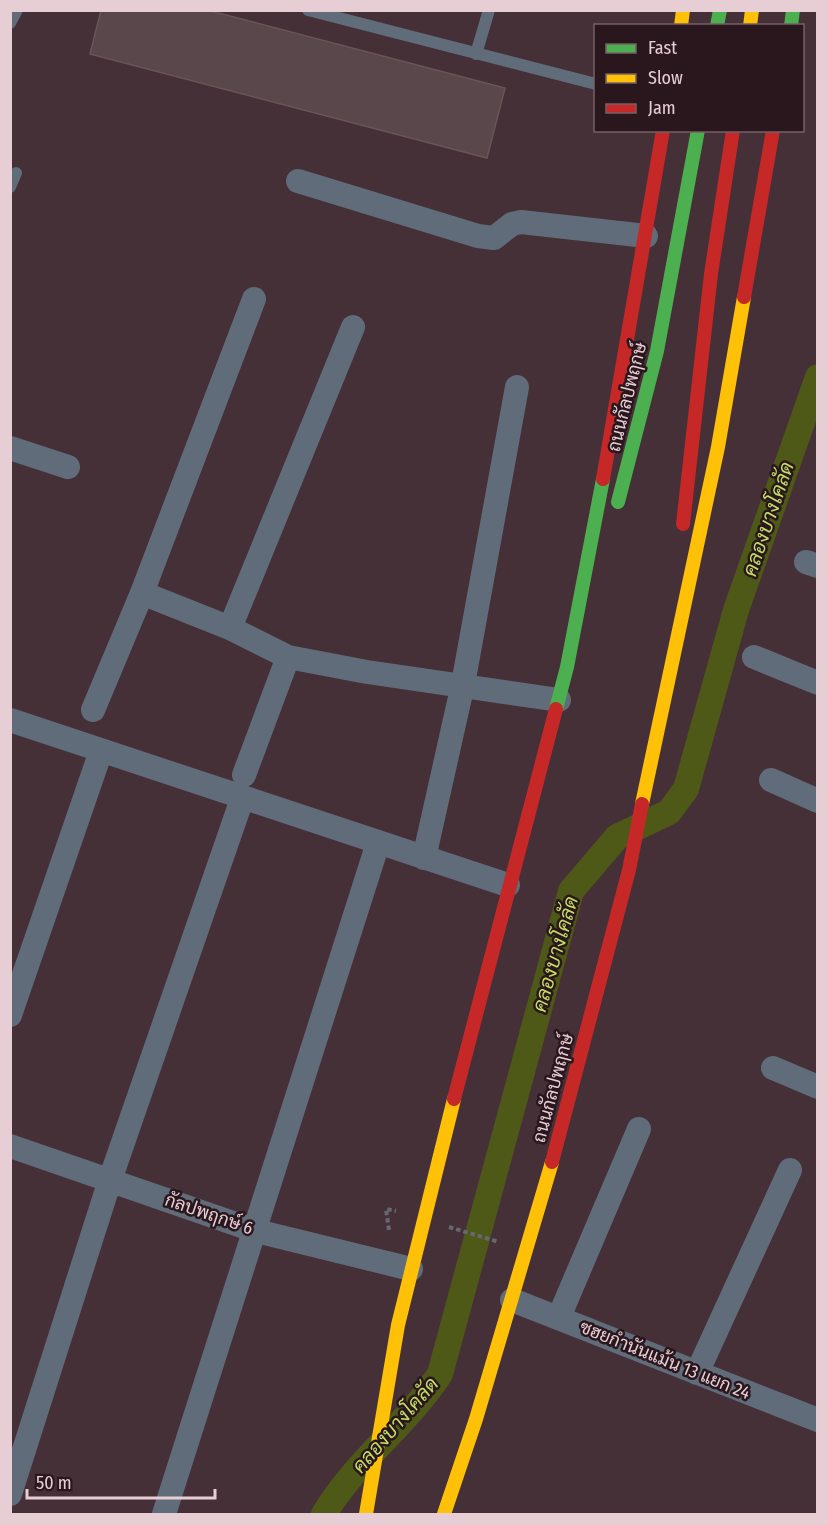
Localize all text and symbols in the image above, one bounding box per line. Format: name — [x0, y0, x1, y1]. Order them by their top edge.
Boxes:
legend — [594, 24, 804, 132]
text: Fast — [648, 37, 677, 59]
text: Slow — [648, 67, 683, 89]
text: Jam — [648, 97, 676, 119]
street label: ถนนกัลปพฤกษ์ — [601, 339, 651, 454]
water label: คลองบางโคลัด — [736, 458, 799, 579]
water label: คลองบางโคลัด — [526, 893, 583, 1015]
street label: ถนนกัลปพฤกษ์ — [526, 1030, 578, 1145]
street label: กัลปพฤกษ์ 6 — [162, 1187, 257, 1239]
street label: ซฮยกำนันแม้น 13 แยก 24 — [577, 1315, 754, 1404]
water label: คลองบางโคลัด — [346, 1371, 443, 1478]
scale bar — [27, 1462, 214, 1500]
text: 50 m — [36, 1472, 72, 1494]

